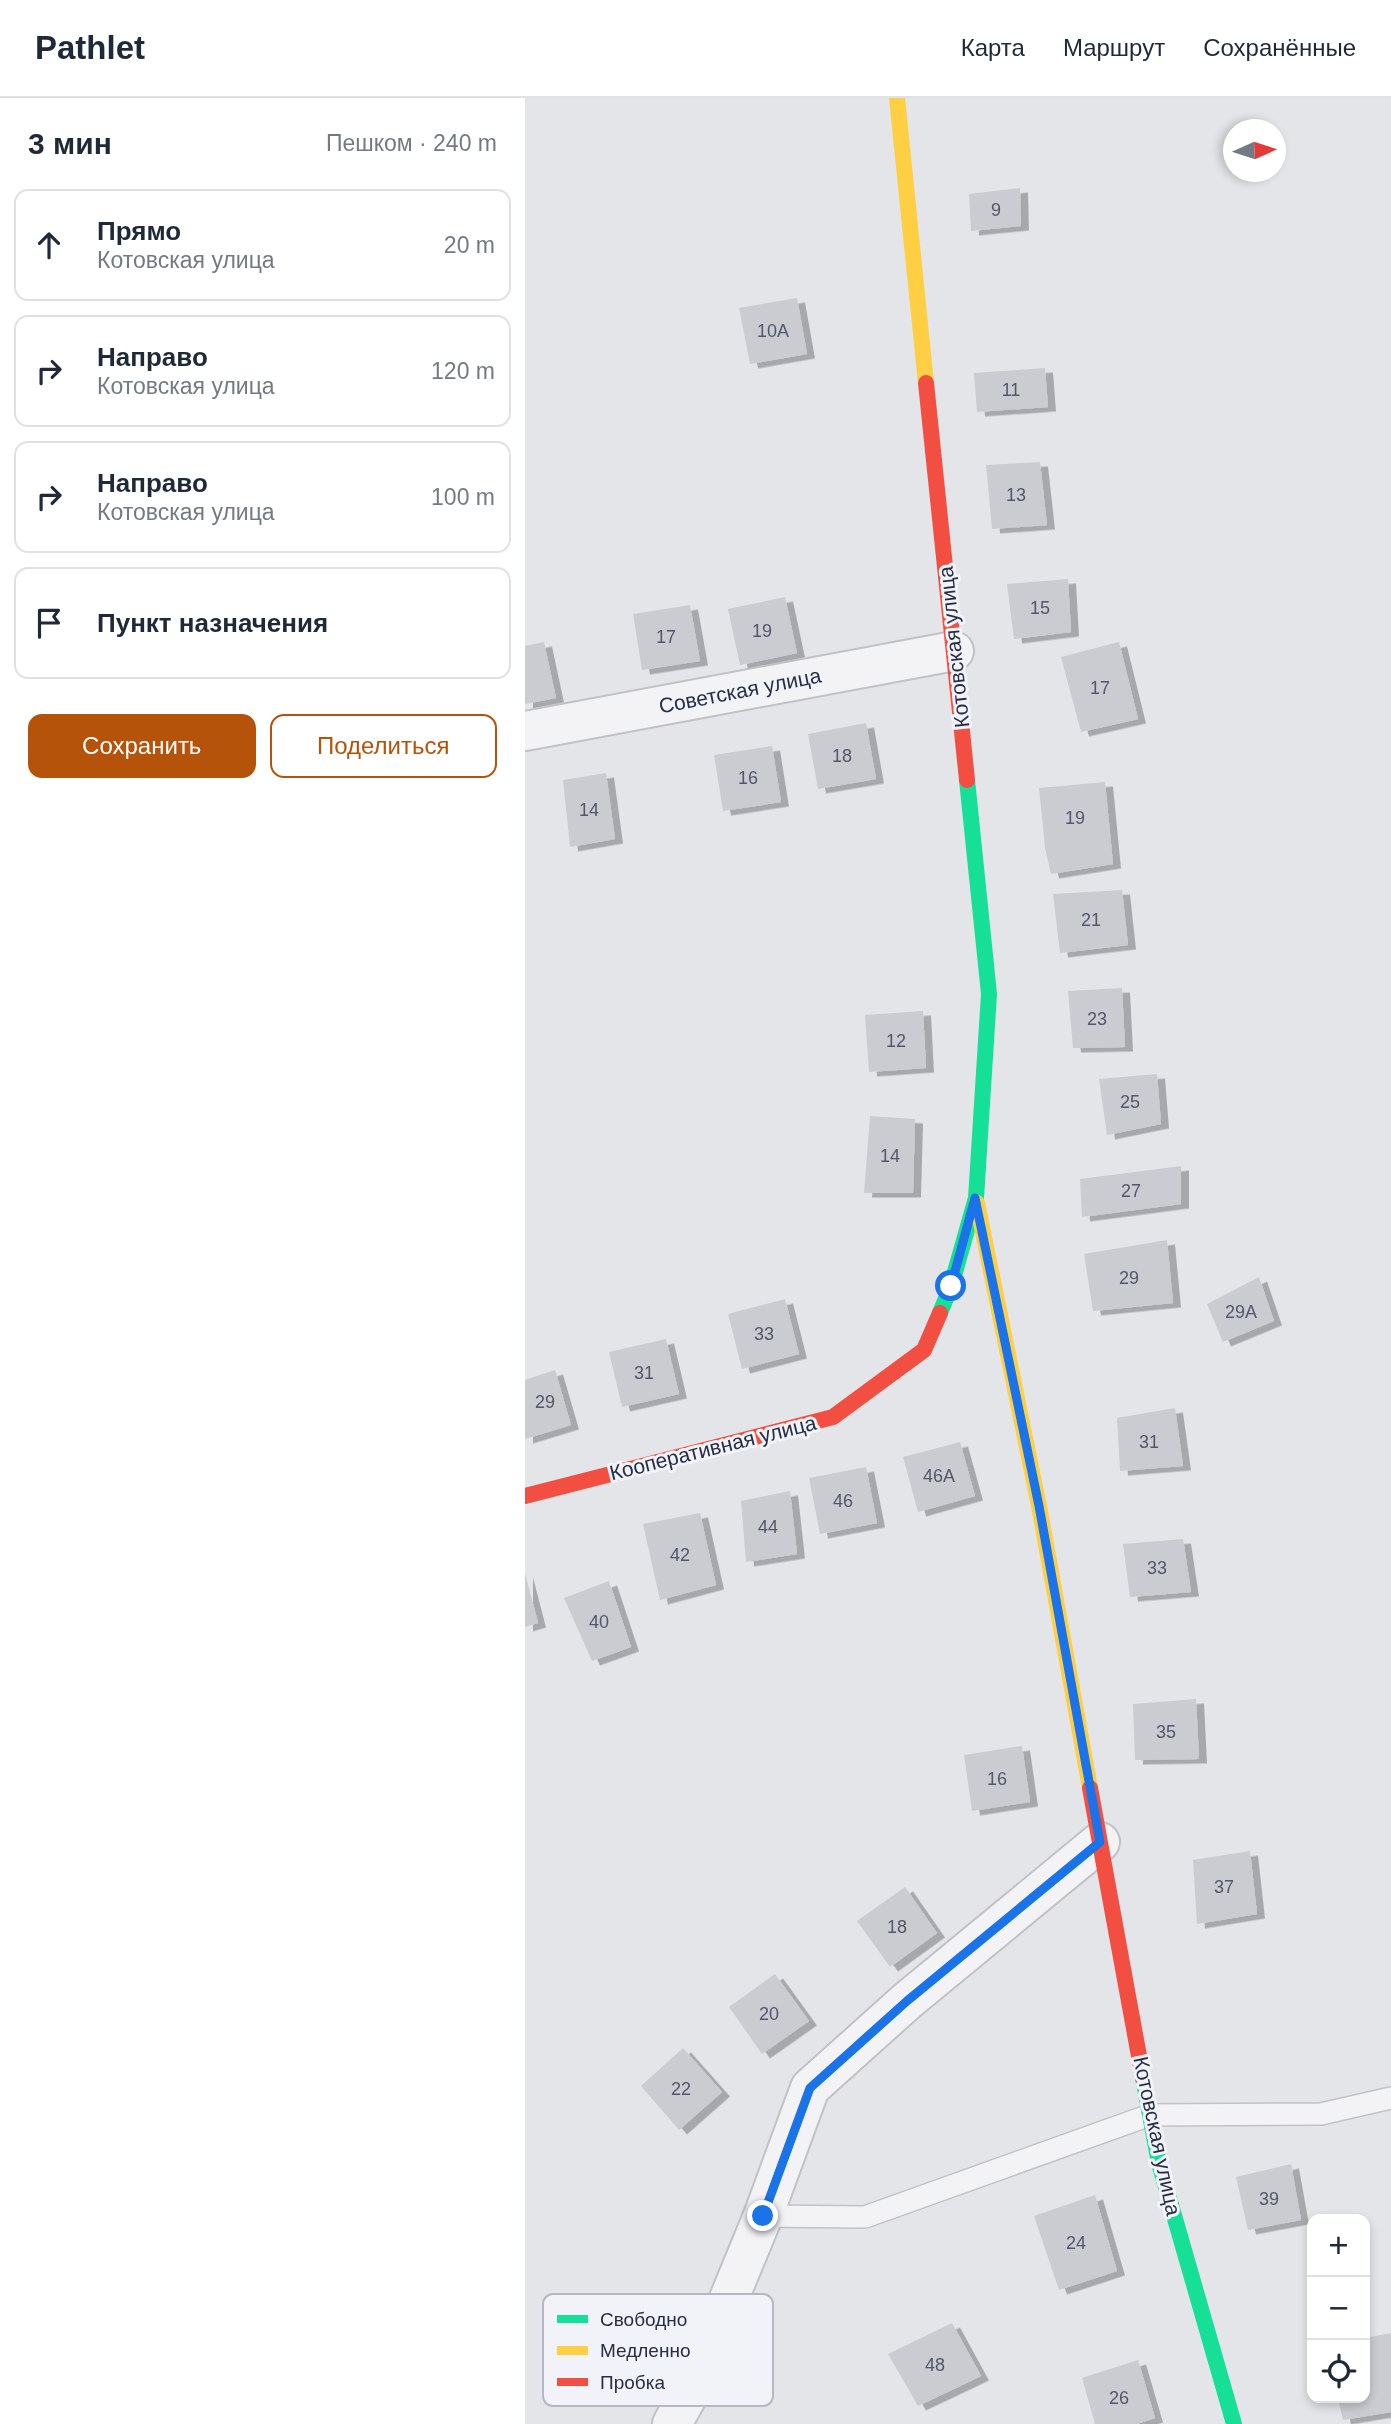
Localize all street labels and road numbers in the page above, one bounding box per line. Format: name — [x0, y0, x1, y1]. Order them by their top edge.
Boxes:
street label: Котовская улица — [934, 565, 973, 729]
street label: Советская улица — [657, 663, 823, 718]
street label: Кооперативная улица — [607, 1411, 819, 1484]
street label: Котовская улица — [1129, 2054, 1186, 2218]

